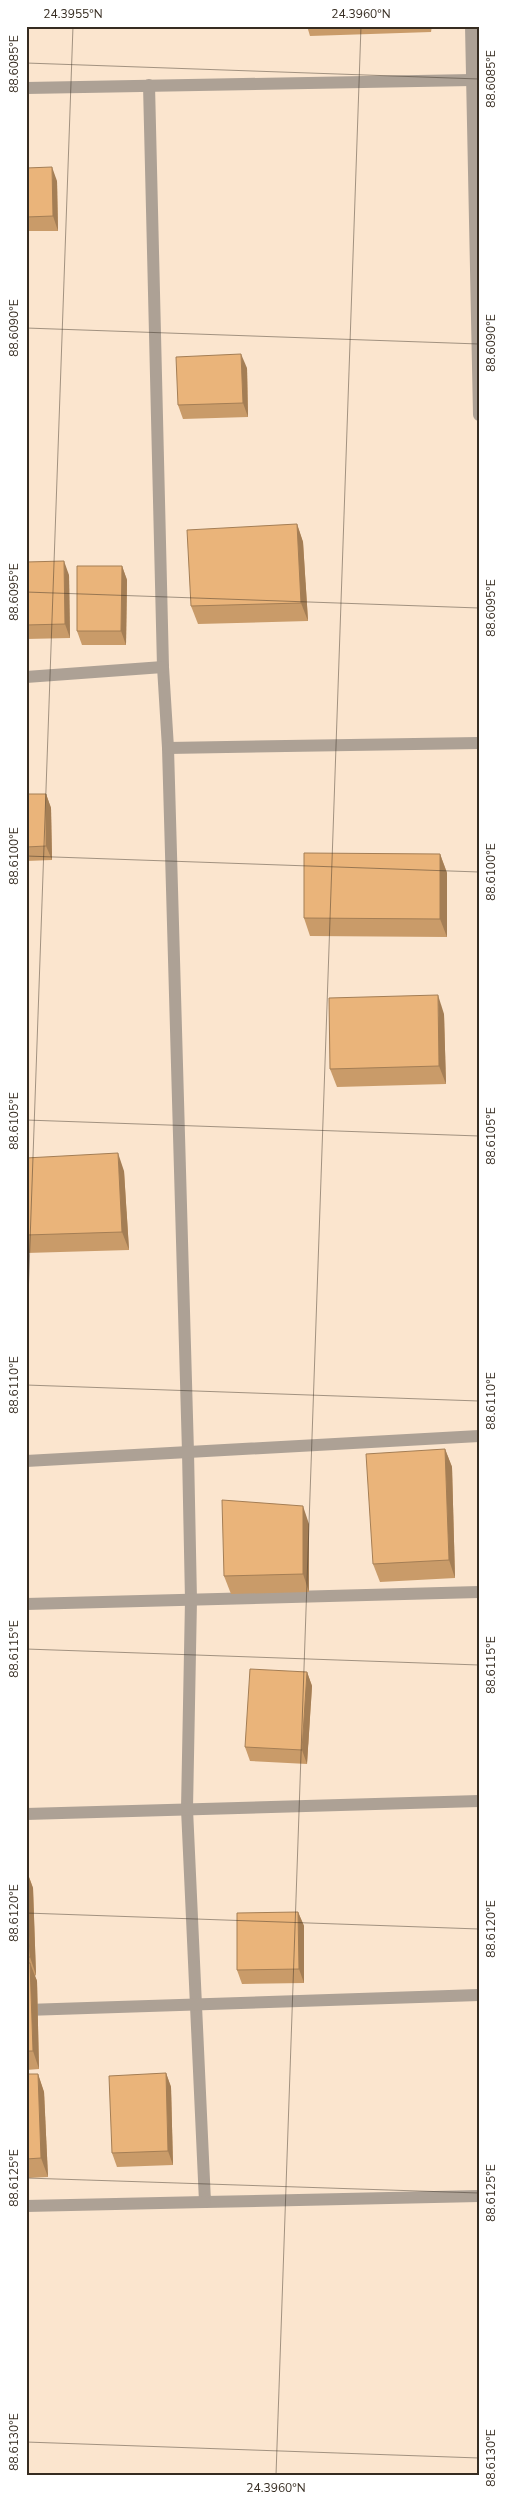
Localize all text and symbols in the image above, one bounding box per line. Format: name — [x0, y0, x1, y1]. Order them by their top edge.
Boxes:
text: 24.3955°N — [43, 6, 103, 22]
text: 24.3960°N — [331, 6, 391, 22]
text: 88.6085°E — [6, 35, 22, 93]
text: 88.6085°E — [483, 50, 499, 108]
text: 88.6090°E — [6, 299, 22, 357]
text: 88.6090°E — [483, 314, 499, 372]
text: 88.6095°E — [6, 563, 22, 621]
text: 88.6095°E — [483, 579, 499, 637]
text: 88.6100°E — [6, 827, 22, 885]
text: 88.6100°E — [483, 843, 499, 901]
text: 88.6105°E — [6, 1092, 22, 1150]
text: 88.6105°E — [483, 1107, 499, 1165]
text: 88.6110°E — [6, 1356, 22, 1414]
text: 88.6110°E — [483, 1372, 499, 1430]
text: 88.6115°E — [6, 1620, 22, 1678]
text: 88.6115°E — [483, 1636, 499, 1694]
text: 88.6120°E — [6, 1884, 22, 1942]
text: 88.6120°E — [483, 1900, 499, 1958]
text: 88.6125°E — [6, 2149, 22, 2207]
text: 88.6125°E — [483, 2164, 499, 2222]
text: 88.6130°E — [6, 2413, 22, 2471]
text: 88.6130°E — [483, 2429, 499, 2487]
text: 24.3960°N — [246, 2480, 306, 2496]

